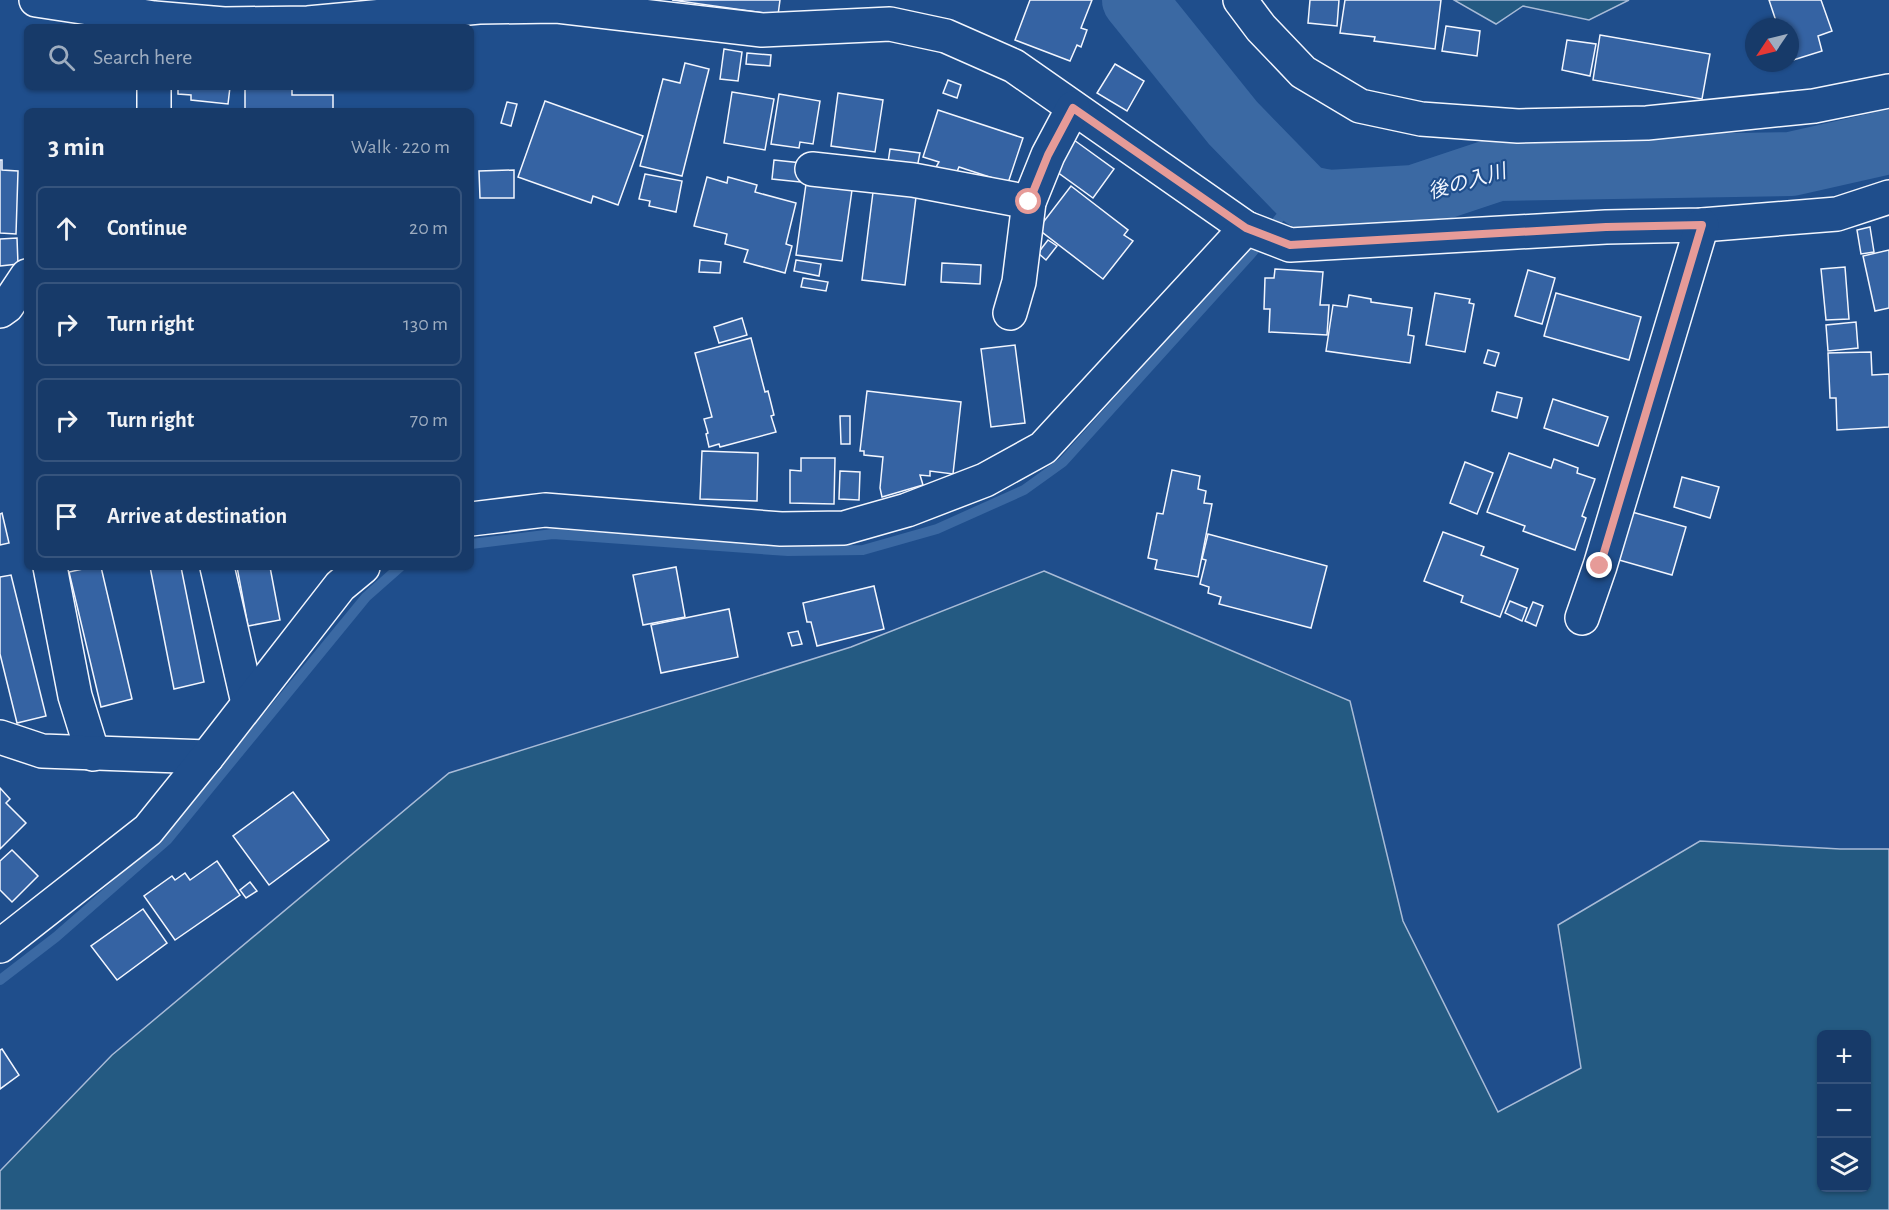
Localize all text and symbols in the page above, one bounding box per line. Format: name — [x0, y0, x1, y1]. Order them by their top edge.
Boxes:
north arrow — [1745, 18, 1799, 72]
search box — [24, 24, 474, 90]
icon: search — [45, 41, 78, 74]
text: Search here — [93, 46, 192, 68]
text: 3 min — [48, 134, 105, 160]
text: Walk · 220 m — [351, 137, 450, 157]
water label: 後の入川 — [1426, 160, 1510, 203]
route start — [1015, 188, 1041, 214]
icon: ahead — [50, 212, 83, 245]
text: Continue — [107, 217, 187, 239]
text: 20 m — [409, 218, 448, 238]
icon: right — [50, 308, 83, 341]
text: Turn right — [107, 313, 194, 335]
text: 130 m — [403, 314, 448, 334]
icon: right — [50, 404, 83, 437]
text: Turn right — [107, 409, 194, 431]
text: 70 m — [410, 410, 448, 430]
icon: arrive — [50, 500, 83, 533]
text: Arrive at destination — [107, 505, 287, 527]
route end — [1586, 552, 1612, 578]
map controls — [1817, 1030, 1871, 1192]
button: + — [1817, 1030, 1871, 1084]
button: − — [1817, 1084, 1871, 1138]
button: layers — [1817, 1138, 1871, 1192]

